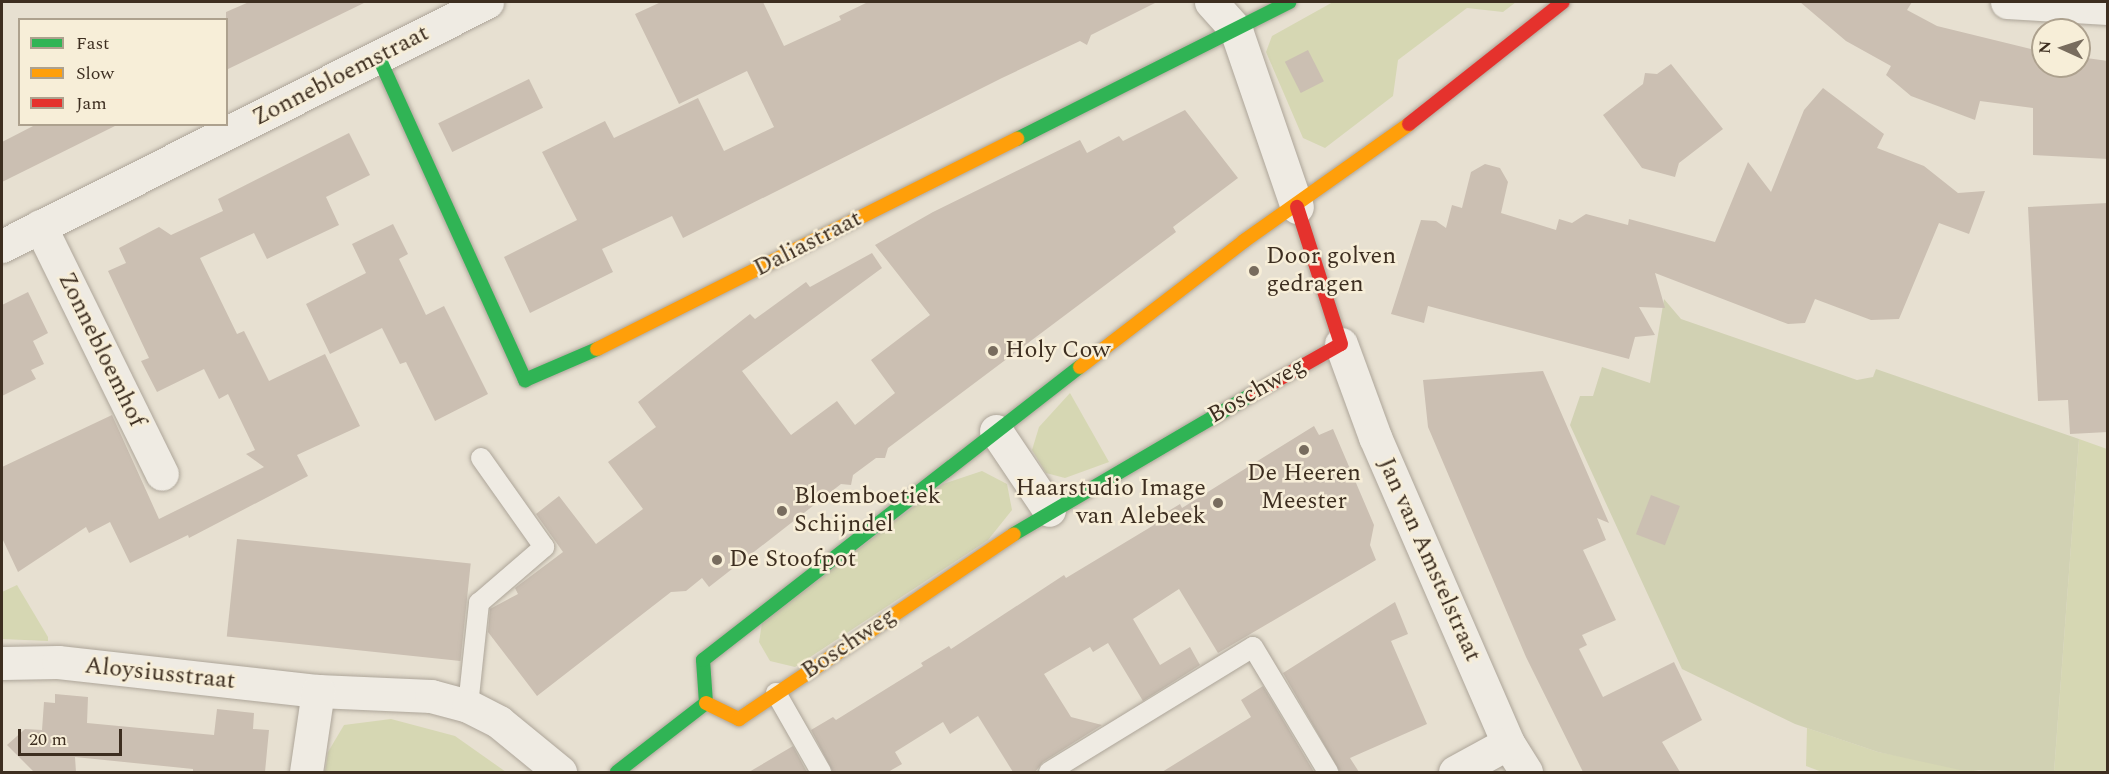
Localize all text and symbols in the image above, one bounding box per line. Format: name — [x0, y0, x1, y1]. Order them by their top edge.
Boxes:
legend — [18, 18, 228, 126]
north arrow — [2031, 18, 2091, 78]
street label: Zonnebloemstraat — [248, 19, 434, 133]
text: Fast — [76, 30, 109, 57]
text: N — [2033, 40, 2057, 54]
text: Slow — [76, 60, 114, 87]
text: Jam — [76, 90, 107, 117]
street label: Daliastraat — [749, 205, 867, 283]
place label: Door golven gedragen — [1266, 243, 1396, 299]
marker: Door golven gedragen — [1247, 264, 1261, 278]
street label: Zonnebloemhof — [51, 268, 151, 432]
place label: Holy Cow — [1005, 337, 1110, 365]
marker: Holy Cow — [986, 344, 1000, 358]
street label: Boschweg — [1203, 352, 1311, 430]
marker: De Heeren Meester — [1297, 443, 1311, 457]
street label: Jan van Amstelstraat — [1371, 454, 1487, 666]
place label: De Heeren Meester — [1247, 460, 1361, 516]
place label: Haarstudio Image van Alebeek — [1016, 475, 1206, 531]
place label: Bloemboetiek Schijndel — [794, 483, 941, 539]
marker: Haarstudio Image van Alebeek — [1211, 496, 1225, 510]
marker: Bloemboetiek Schijndel — [775, 504, 789, 518]
place label: De Stoofpot — [729, 546, 856, 574]
marker: De Stoofpot — [710, 553, 724, 567]
street label: Boschweg — [796, 602, 902, 686]
street label: Aloysiusstraat — [83, 652, 237, 696]
scale bar — [21, 717, 124, 755]
text: 20 m — [29, 726, 67, 753]

